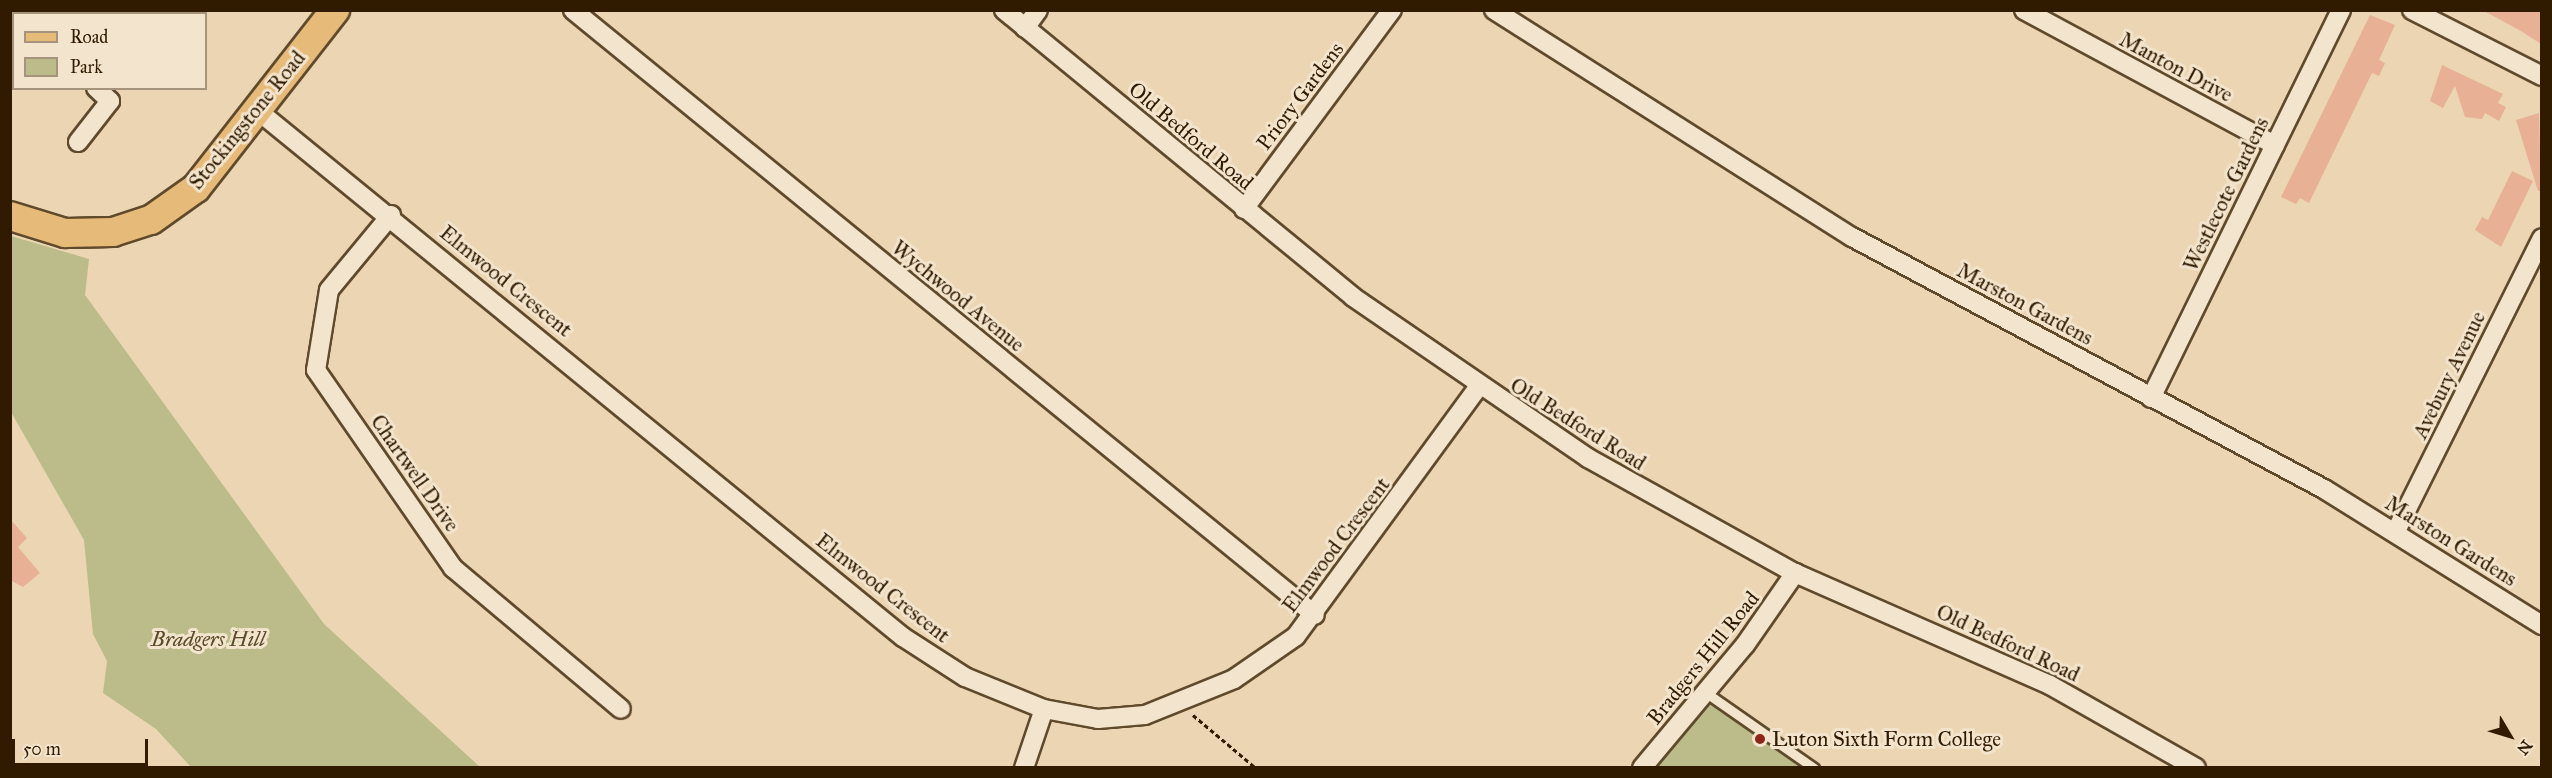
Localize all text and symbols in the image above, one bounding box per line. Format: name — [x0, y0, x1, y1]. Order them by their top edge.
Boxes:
legend — [12, 12, 207, 90]
text: Road — [70, 26, 108, 48]
street label: Manton Drive — [2115, 27, 2237, 107]
street label: Priory Gardens — [1251, 37, 1349, 155]
street label: Stockingstone Road — [183, 46, 311, 194]
text: Park — [70, 56, 103, 78]
street label: Old Bedford Road — [1124, 77, 1258, 195]
street label: Westlecote Gardens — [2178, 113, 2274, 275]
street label: Elmwood Crescent — [435, 220, 577, 342]
street label: Wychwood Avenue — [887, 235, 1029, 357]
street label: Marston Gardens — [1953, 258, 2097, 350]
street label: Avebury Avenue — [2407, 307, 2491, 443]
street label: Old Bedford Road — [1506, 372, 1650, 476]
street label: Chartwell Drive — [365, 410, 465, 536]
street label: Elmwood Crescent — [1277, 472, 1395, 618]
street label: Marston Gardens — [2381, 490, 2521, 592]
street label: Elmwood Crescent — [811, 528, 955, 648]
street label: Bradgers Hill Road — [1642, 586, 1764, 730]
street label: Old Bedford Road — [1932, 599, 2084, 687]
park label: Bradgers Hill — [151, 626, 265, 652]
north arrow — [2480, 706, 2540, 766]
place label: Luton Sixth Form College — [1772, 726, 2001, 752]
scale bar — [15, 727, 152, 765]
marker: Luton Sixth Form College — [1753, 732, 1767, 746]
text: N — [2513, 736, 2536, 759]
text: 50 m — [23, 738, 61, 760]

